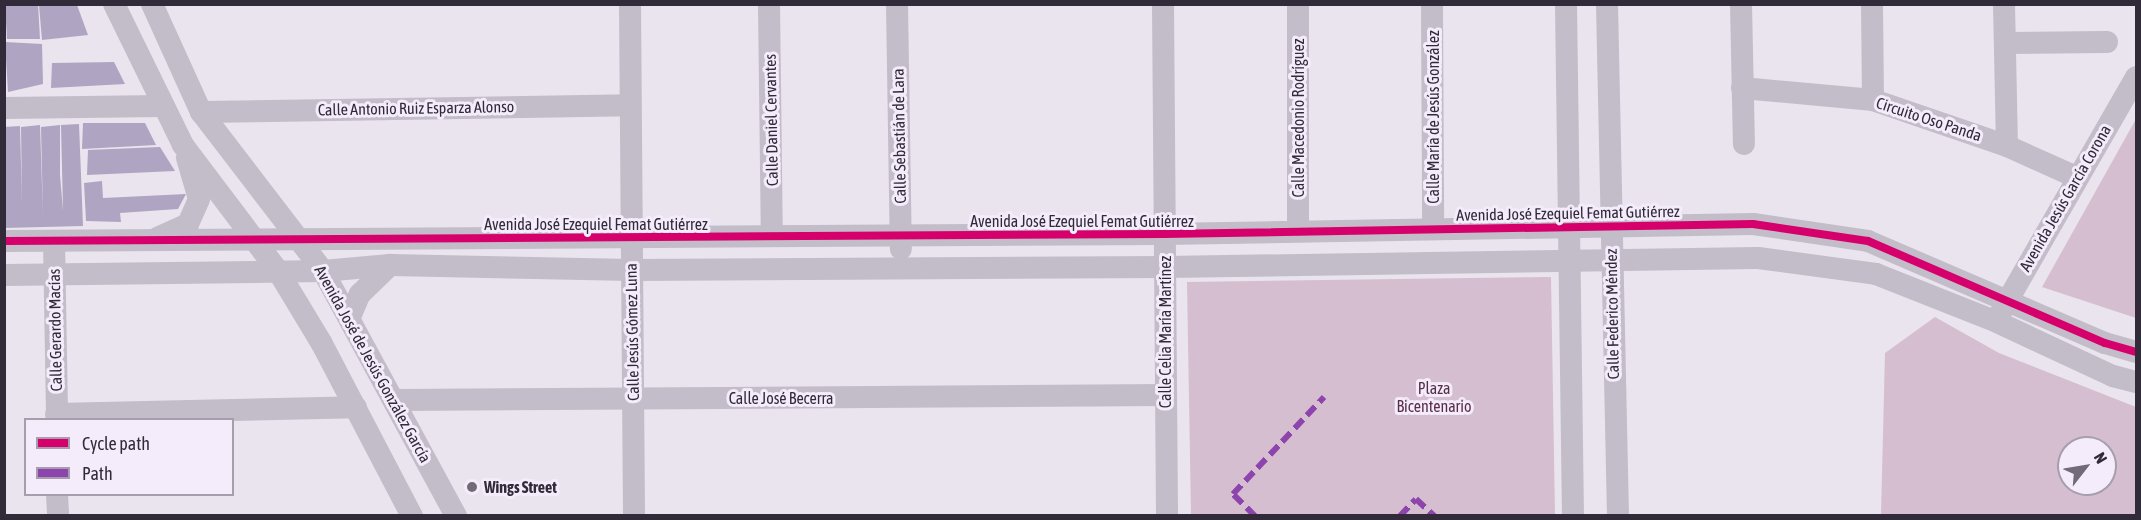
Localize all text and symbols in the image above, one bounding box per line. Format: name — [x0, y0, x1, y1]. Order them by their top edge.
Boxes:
street label: Calle María de Jesús González — [1423, 30, 1443, 204]
street label: Calle Macedonio Rodríguez — [1288, 38, 1308, 198]
street label: Calle Daniel Cervantes — [760, 54, 782, 186]
street label: Calle Sebastián de Lara — [888, 68, 910, 204]
street label: Circuito Oso Panda — [1874, 93, 1984, 145]
street label: Calle Antonio Ruiz Esparza Alonso — [318, 97, 514, 119]
street label: Avenida Jesús García Corona — [2015, 121, 2115, 275]
street label: Avenida José Ezequiel Femat Gutiérrez — [1456, 201, 1680, 225]
street label: Avenida José Ezequiel Femat Gutiérrez — [970, 211, 1194, 231]
street label: Avenida José Ezequiel Femat Gutiérrez — [484, 214, 708, 234]
street label: Calle Federico Méndez — [1601, 248, 1623, 380]
street label: Calle Celia María Martínez — [1155, 256, 1175, 408]
street label: Avenida José de Jesús González García — [311, 262, 435, 466]
street label: Calle Jesús Gómez Luna — [621, 263, 643, 401]
street label: Calle Gerardo Macías — [44, 268, 66, 392]
park label: Plaza Bicentenario — [1396, 378, 1472, 416]
street label: Calle José Becerra — [729, 388, 833, 408]
legend — [24, 418, 234, 496]
text: Cycle path — [82, 433, 150, 454]
north arrow — [2057, 436, 2117, 496]
text: N — [2091, 449, 2111, 466]
text: Path — [82, 463, 113, 484]
place label: Wings Street — [484, 477, 557, 497]
marker: Wings Street — [465, 480, 479, 494]

